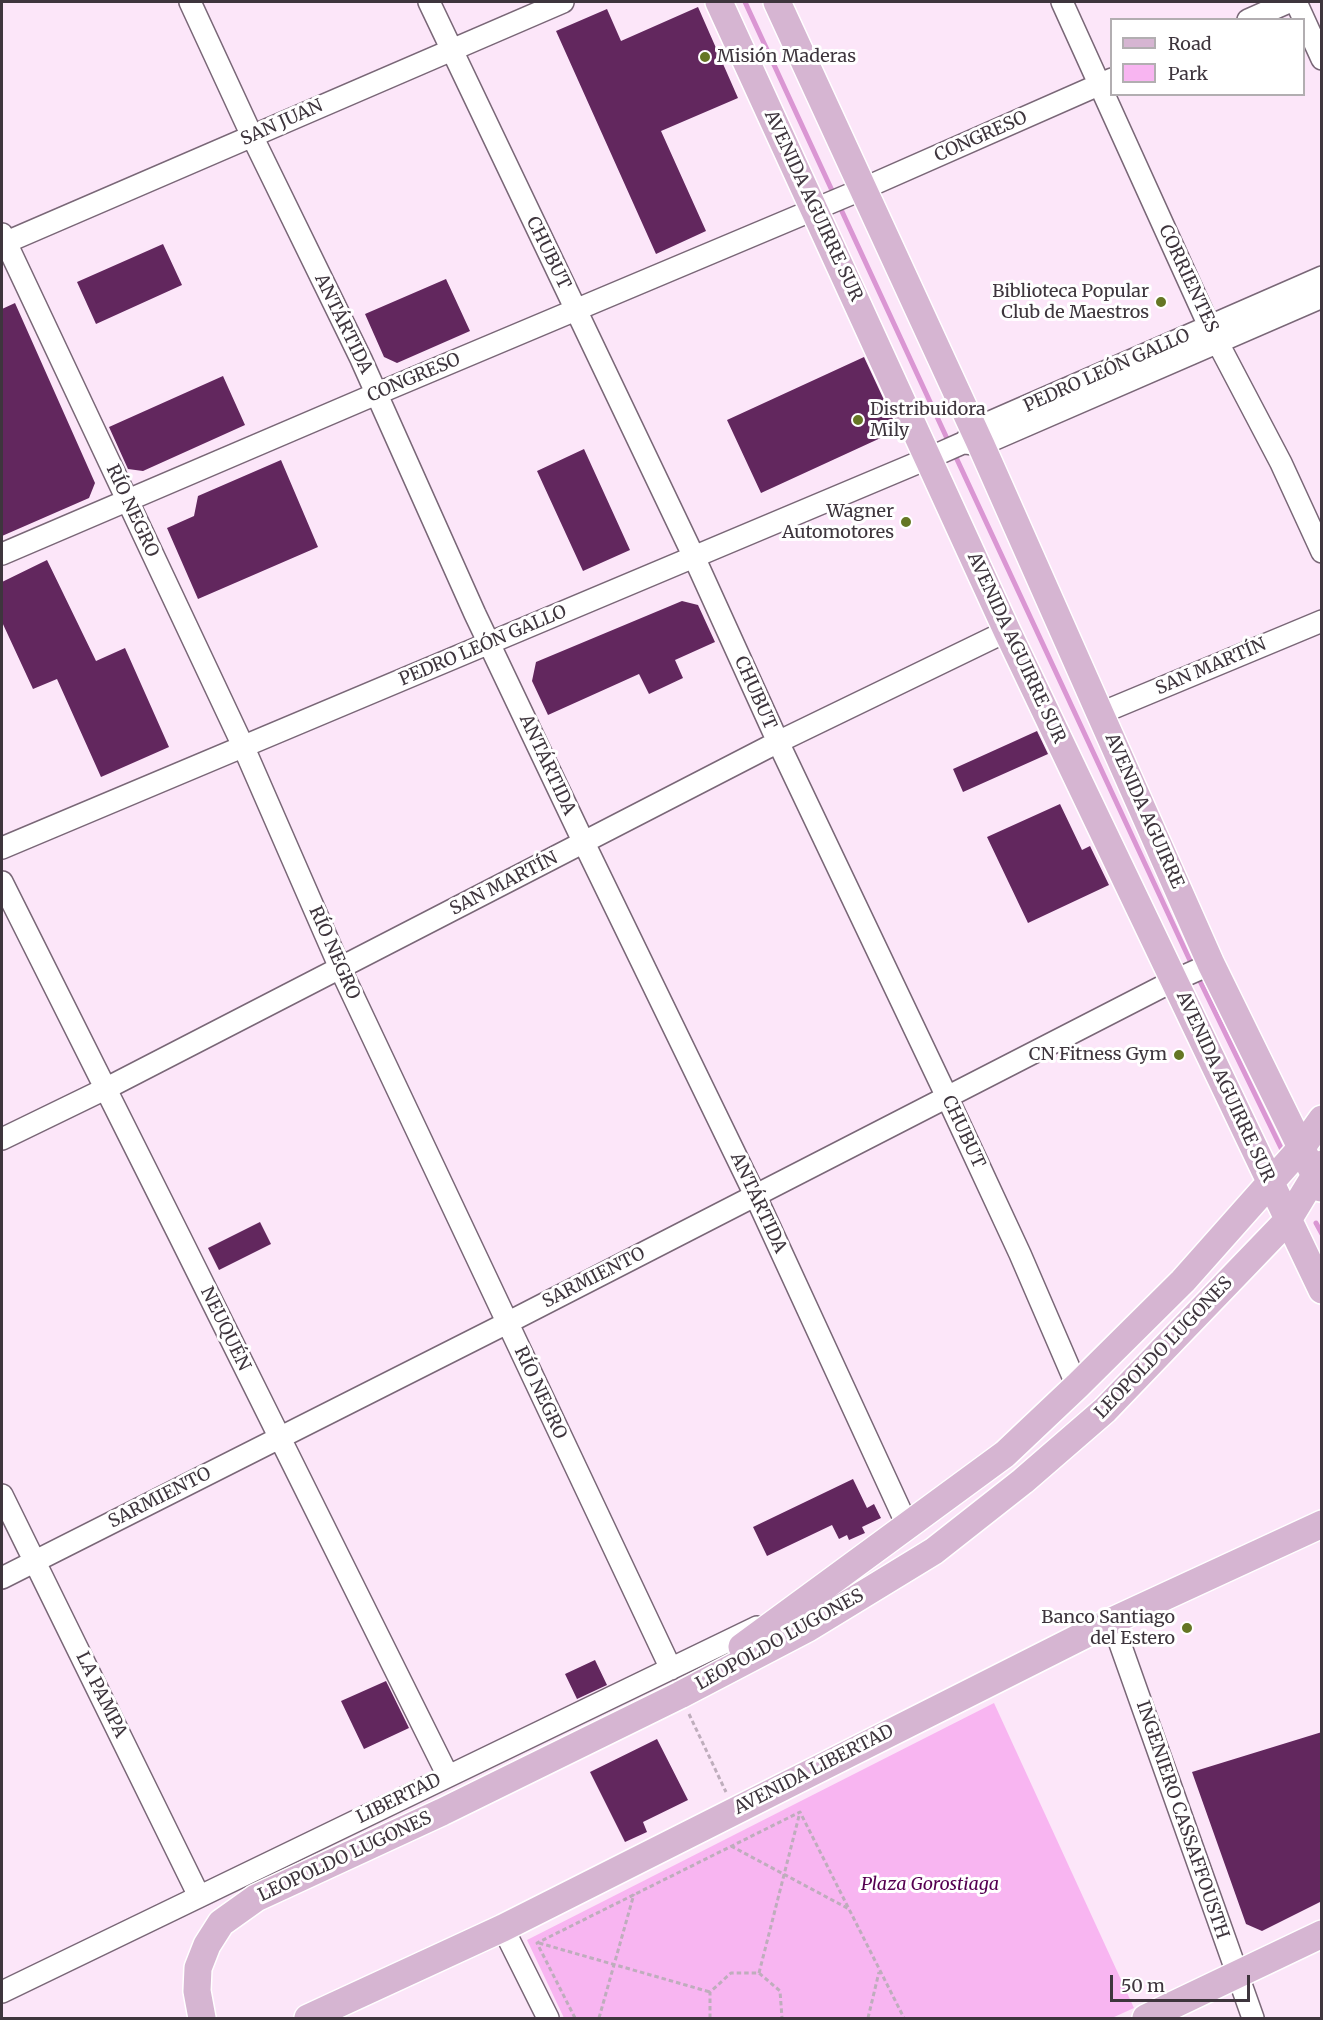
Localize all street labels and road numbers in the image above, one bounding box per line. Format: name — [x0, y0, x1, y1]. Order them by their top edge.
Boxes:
street label: SAN JUAN — [238, 95, 326, 151]
street label: AVENIDA AGUIRRE SUR — [759, 107, 867, 305]
street label: CONGRESO — [931, 107, 1031, 167]
street label: CHUBUT — [521, 213, 575, 293]
street label: CORRIENTES — [1154, 222, 1222, 336]
street label: ANTÁRTIDA — [310, 270, 376, 378]
street label: PEDRO LEÓN GALLO — [1021, 325, 1193, 417]
street label: CONGRESO — [364, 349, 464, 407]
street label: RÍO NEGRO — [101, 461, 163, 561]
street label: AVENIDA AGUIRRE SUR — [962, 549, 1070, 747]
street label: PEDRO LEÓN GALLO — [396, 601, 570, 691]
street label: SAN MARTÍN — [1152, 634, 1270, 700]
street label: CHUBUT — [729, 653, 781, 733]
street label: ANTÁRTIDA — [514, 711, 580, 819]
street label: AVENIDA AGUIRRE — [1100, 730, 1188, 892]
street label: SAN MARTÍN — [446, 848, 562, 920]
street label: RÍO NEGRO — [304, 903, 364, 1003]
street label: AVENIDA AGUIRRE SUR — [1171, 988, 1279, 1186]
street label: CHUBUT — [937, 1092, 989, 1172]
street label: ANTÁRTIDA — [725, 1149, 791, 1257]
street label: SARMIENTO — [539, 1243, 649, 1313]
street label: LEOPOLDO LUGONES — [1091, 1273, 1237, 1423]
street label: NEUQUÉN — [195, 1284, 255, 1374]
street label: RÍO NEGRO — [509, 1343, 571, 1443]
street label: SARMIENTO — [105, 1463, 215, 1533]
street label: LEOPOLDO LUGONES — [692, 1585, 868, 1695]
street label: LA PAMPA — [71, 1649, 131, 1741]
street label: INGENIERO CASSAFFOUSTH — [1131, 1698, 1233, 1942]
street label: AVENIDA LIBERTAD — [731, 1720, 897, 1820]
street label: LIBERTAD — [353, 1769, 445, 1829]
street label: LEOPOLDO LUGONES — [255, 1807, 435, 1907]

